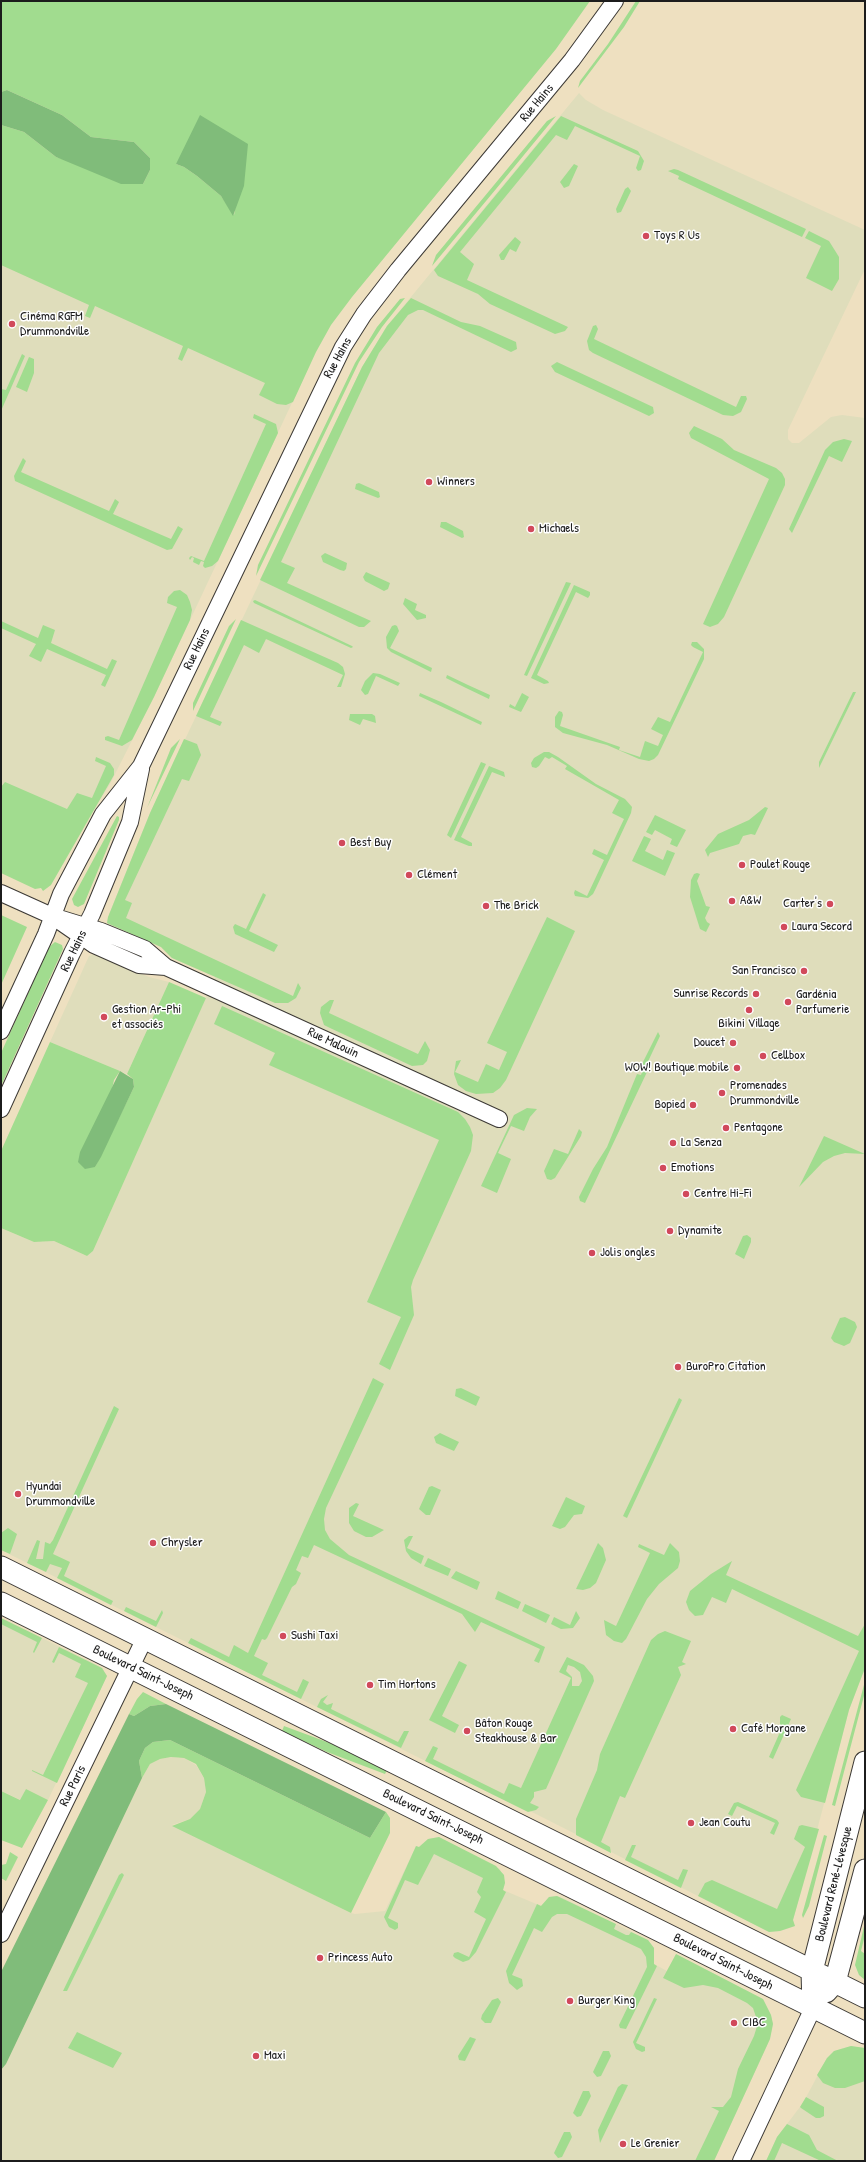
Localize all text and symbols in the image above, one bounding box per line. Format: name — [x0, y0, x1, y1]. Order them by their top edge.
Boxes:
street label: Rue Hains — [517, 81, 557, 125]
place label: Toys R Us — [654, 228, 700, 244]
marker: Toys R Us — [641, 231, 651, 241]
place label: Cinéma RGFM Drummondville — [20, 309, 89, 340]
marker: Cinéma RGFM Drummondville — [7, 319, 17, 329]
street label: Rue Hains — [320, 335, 356, 381]
place label: Winners — [437, 474, 475, 490]
marker: Winners — [424, 477, 434, 487]
place label: Michaels — [539, 521, 579, 537]
marker: Michaels — [526, 524, 536, 534]
street label: Rue Hains — [180, 626, 214, 672]
place label: Best Buy — [350, 835, 392, 851]
marker: Best Buy — [337, 838, 347, 848]
place label: Poulet Rouge — [750, 857, 810, 873]
marker: Poulet Rouge — [737, 860, 747, 870]
place label: Clément — [417, 867, 457, 883]
marker: Clément — [404, 870, 414, 880]
place label: A&W — [740, 893, 761, 909]
marker: A&W — [727, 896, 737, 906]
place label: Carter's — [783, 896, 822, 912]
place label: The Brick — [494, 898, 539, 914]
marker: Carter's — [825, 899, 835, 909]
marker: The Brick — [481, 901, 491, 911]
place label: Laura Secord — [792, 919, 852, 935]
marker: Laura Secord — [779, 922, 789, 932]
street label: Rue Hains — [57, 928, 91, 974]
place label: San Francisco — [732, 963, 796, 979]
marker: San Francisco — [799, 966, 809, 976]
place label: Sunrise Records — [673, 986, 748, 1002]
place label: Gardénia Parfumerie — [796, 987, 849, 1018]
marker: Sunrise Records — [751, 989, 761, 999]
marker: Gardénia Parfumerie — [783, 997, 793, 1007]
place label: Gestion Ar-Phi et associés — [112, 1002, 181, 1033]
marker: Bikini Village — [744, 1005, 754, 1015]
marker: Gestion Ar-Phi et associés — [99, 1012, 109, 1022]
place label: Bikini Village — [718, 1016, 780, 1032]
street label: Rue Malouin — [305, 1024, 361, 1062]
place label: Doucet — [694, 1035, 725, 1051]
marker: Doucet — [728, 1038, 738, 1048]
place label: Cellbox — [771, 1048, 805, 1064]
marker: Cellbox — [758, 1051, 768, 1061]
place label: WOW! Boutique mobile — [625, 1060, 729, 1076]
marker: WOW! Boutique mobile — [732, 1063, 742, 1073]
place label: Promenades Drummondville — [730, 1078, 799, 1109]
marker: Promenades Drummondville — [717, 1088, 727, 1098]
place label: Bopied — [654, 1097, 685, 1113]
marker: Bopied — [688, 1100, 698, 1110]
place label: Pentagone — [734, 1120, 783, 1136]
marker: Pentagone — [721, 1123, 731, 1133]
place label: La Senza — [681, 1135, 722, 1151]
marker: La Senza — [668, 1138, 678, 1148]
place label: Emotions — [671, 1160, 714, 1176]
marker: Emotions — [658, 1163, 668, 1173]
place label: Centre Hi-Fi — [694, 1186, 752, 1202]
marker: Centre Hi-Fi — [681, 1189, 691, 1199]
place label: Dynamite — [678, 1223, 722, 1239]
marker: Dynamite — [665, 1226, 675, 1236]
place label: Jolis ongles — [600, 1245, 655, 1261]
marker: Jolis ongles — [587, 1248, 597, 1258]
place label: BuroPro Citation — [686, 1359, 766, 1375]
marker: BuroPro Citation — [673, 1362, 683, 1372]
place label: Hyundai Drummondville — [26, 1479, 95, 1510]
marker: Hyundai Drummondville — [13, 1489, 23, 1499]
place label: Chrysler — [161, 1535, 203, 1551]
marker: Chrysler — [148, 1538, 158, 1548]
place label: Sushi Taxi — [291, 1628, 338, 1644]
marker: Sushi Taxi — [278, 1631, 288, 1641]
street label: Boulevard Saint-Joseph — [90, 1642, 196, 1704]
place label: Tim Hortons — [378, 1677, 436, 1693]
marker: Tim Hortons — [365, 1680, 375, 1690]
place label: Bâton Rouge Steakhouse & Bar — [475, 1716, 557, 1747]
place label: Café Morgane — [741, 1721, 806, 1737]
marker: Café Morgane — [728, 1724, 738, 1734]
marker: Bâton Rouge Steakhouse & Bar — [462, 1726, 472, 1736]
street label: Rue Paris — [56, 1763, 90, 1809]
street label: Boulevard Saint-Joseph — [380, 1786, 486, 1848]
place label: Jean Coutu — [699, 1815, 750, 1831]
marker: Jean Coutu — [686, 1818, 696, 1828]
street label: Boulevard René-Lévesque — [812, 1825, 856, 1943]
street label: Boulevard Saint-Joseph — [671, 1930, 775, 1994]
place label: Princess Auto — [328, 1950, 393, 1966]
marker: Princess Auto — [315, 1953, 325, 1963]
place label: Burger King — [578, 1993, 635, 2009]
marker: Burger King — [565, 1996, 575, 2006]
place label: CIBC — [742, 2015, 766, 2031]
marker: CIBC — [729, 2018, 739, 2028]
place label: Maxi — [264, 2048, 286, 2064]
marker: Maxi — [251, 2051, 261, 2061]
place label: Le Grenier — [631, 2136, 679, 2152]
marker: Le Grenier — [618, 2139, 628, 2149]

